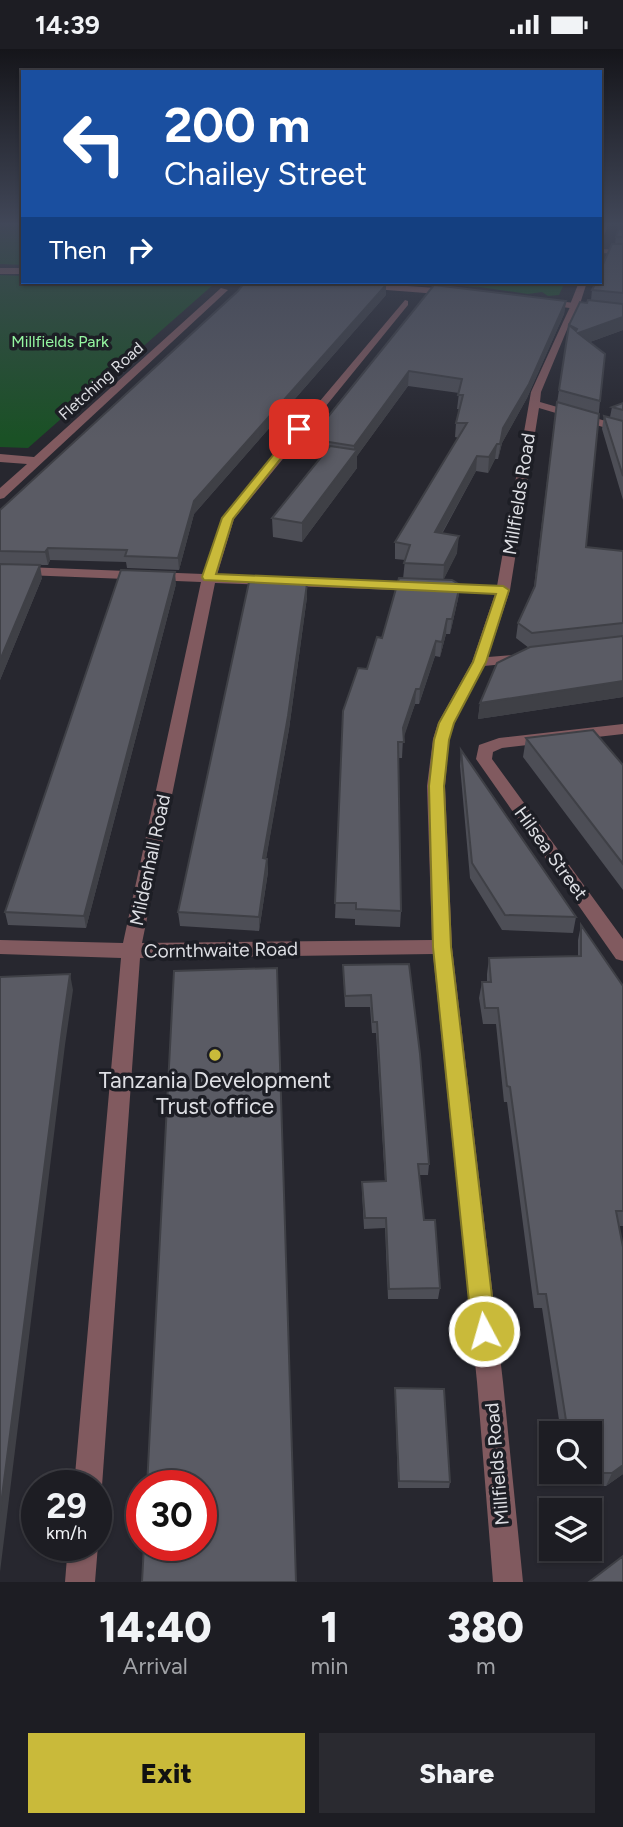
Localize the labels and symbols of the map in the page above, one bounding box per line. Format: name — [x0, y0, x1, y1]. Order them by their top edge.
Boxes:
park label: Millfields Park — [11, 332, 109, 351]
street label: Fletching Road — [55, 338, 147, 424]
pin — [269, 399, 329, 459]
street label: Millfields Road — [498, 431, 540, 557]
street label: Mildenhall Road — [125, 792, 175, 928]
street label: Hilsea Street — [509, 802, 593, 904]
street label: Cornthwaite Road — [144, 937, 298, 963]
marker: Tanzania Development Trust office — [207, 1047, 223, 1063]
place label: Tanzania Development Trust office — [99, 1066, 331, 1120]
position arrow — [447, 1294, 521, 1368]
street label: Millfields Road — [480, 1402, 514, 1526]
speed limit sign: 30 — [126, 1470, 217, 1561]

